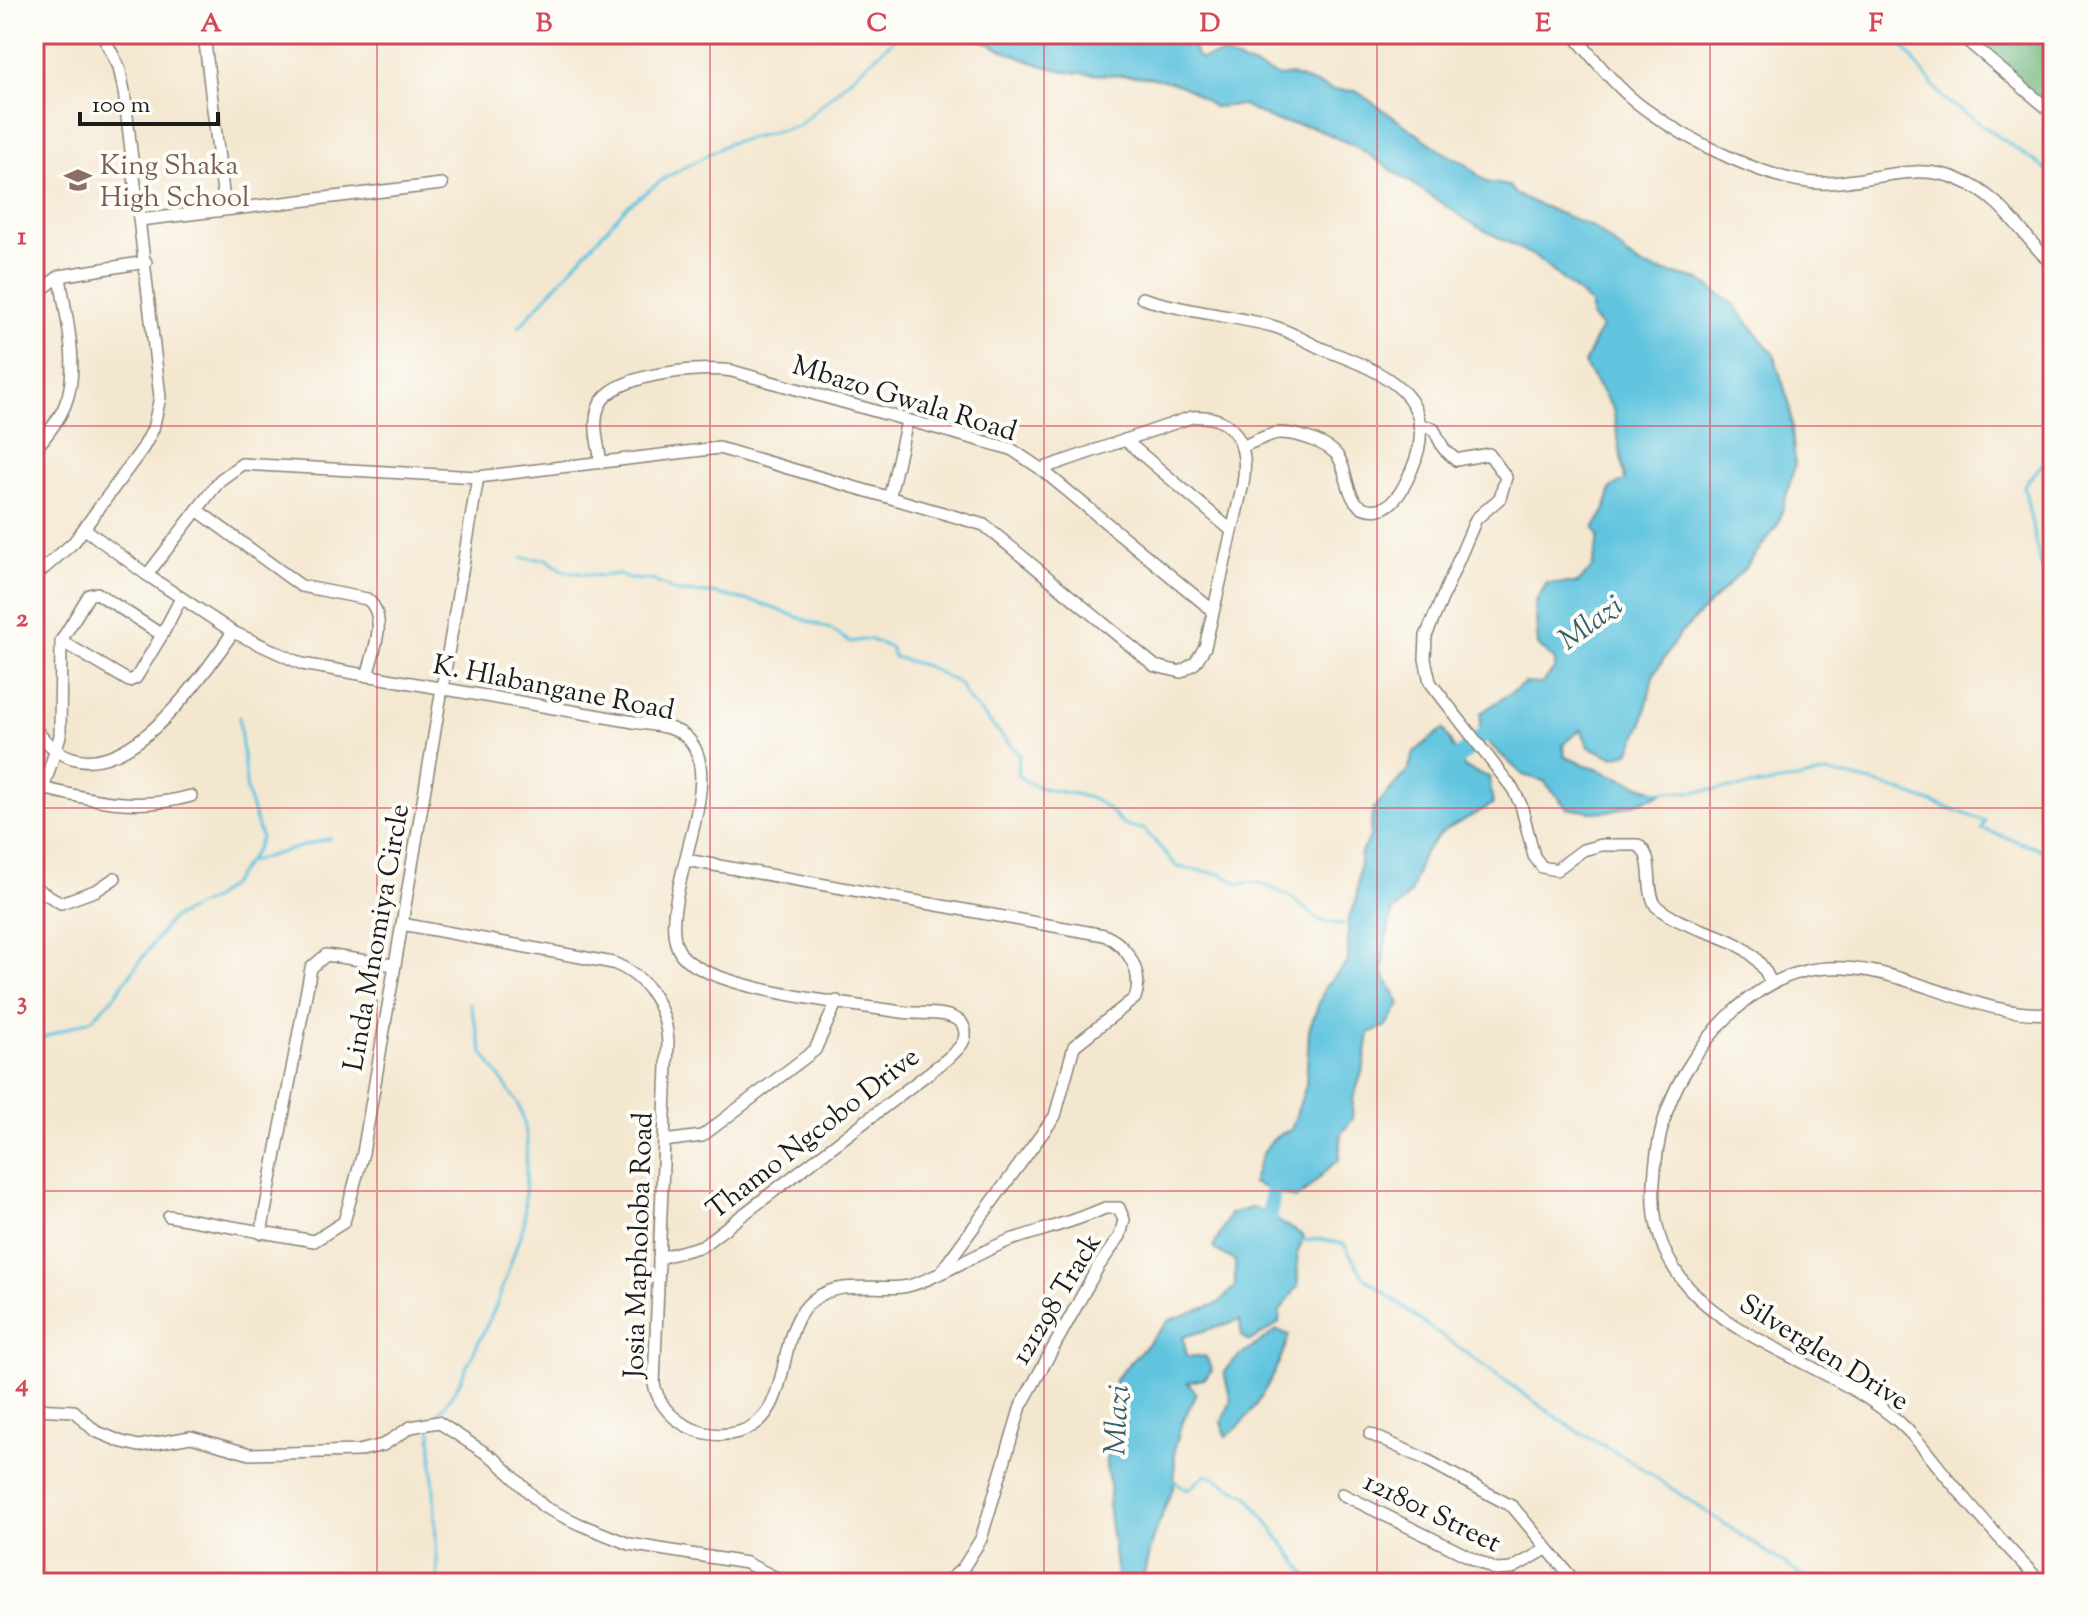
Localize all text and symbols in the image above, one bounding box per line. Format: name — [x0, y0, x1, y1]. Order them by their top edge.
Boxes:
text: A — [200, 6, 222, 43]
text: B — [536, 6, 553, 43]
text: C — [867, 6, 887, 43]
text: D — [1200, 6, 1220, 43]
text: E — [1535, 6, 1551, 43]
text: F — [1869, 6, 1884, 43]
scale bar — [80, 76, 218, 126]
text: 100 m — [92, 89, 150, 123]
place label: King Shaka High School — [100, 147, 250, 219]
school or university icon: King Shaka High School — [63, 165, 93, 195]
text: 1 — [18, 219, 27, 256]
street label: Mbazo Gwala Road — [787, 347, 1021, 453]
water label: Mlazi — [1550, 586, 1633, 662]
text: 2 — [16, 601, 29, 638]
street label: K. Hlabangane Road — [429, 646, 678, 732]
street label: Linda Mnomiya Circle — [335, 801, 421, 1074]
text: 3 — [17, 984, 27, 1021]
street label: Thamo Ngcobo Drive — [699, 1038, 929, 1230]
street label: Josia Mapholoba Road — [615, 1111, 665, 1381]
street label: 121298 Track — [1003, 1226, 1113, 1373]
street label: Silverglen Drive — [1731, 1285, 1916, 1422]
text: 4 — [14, 1366, 29, 1403]
water label: Mlazi — [1095, 1384, 1142, 1456]
street label: 121801 Street — [1356, 1463, 1508, 1564]

